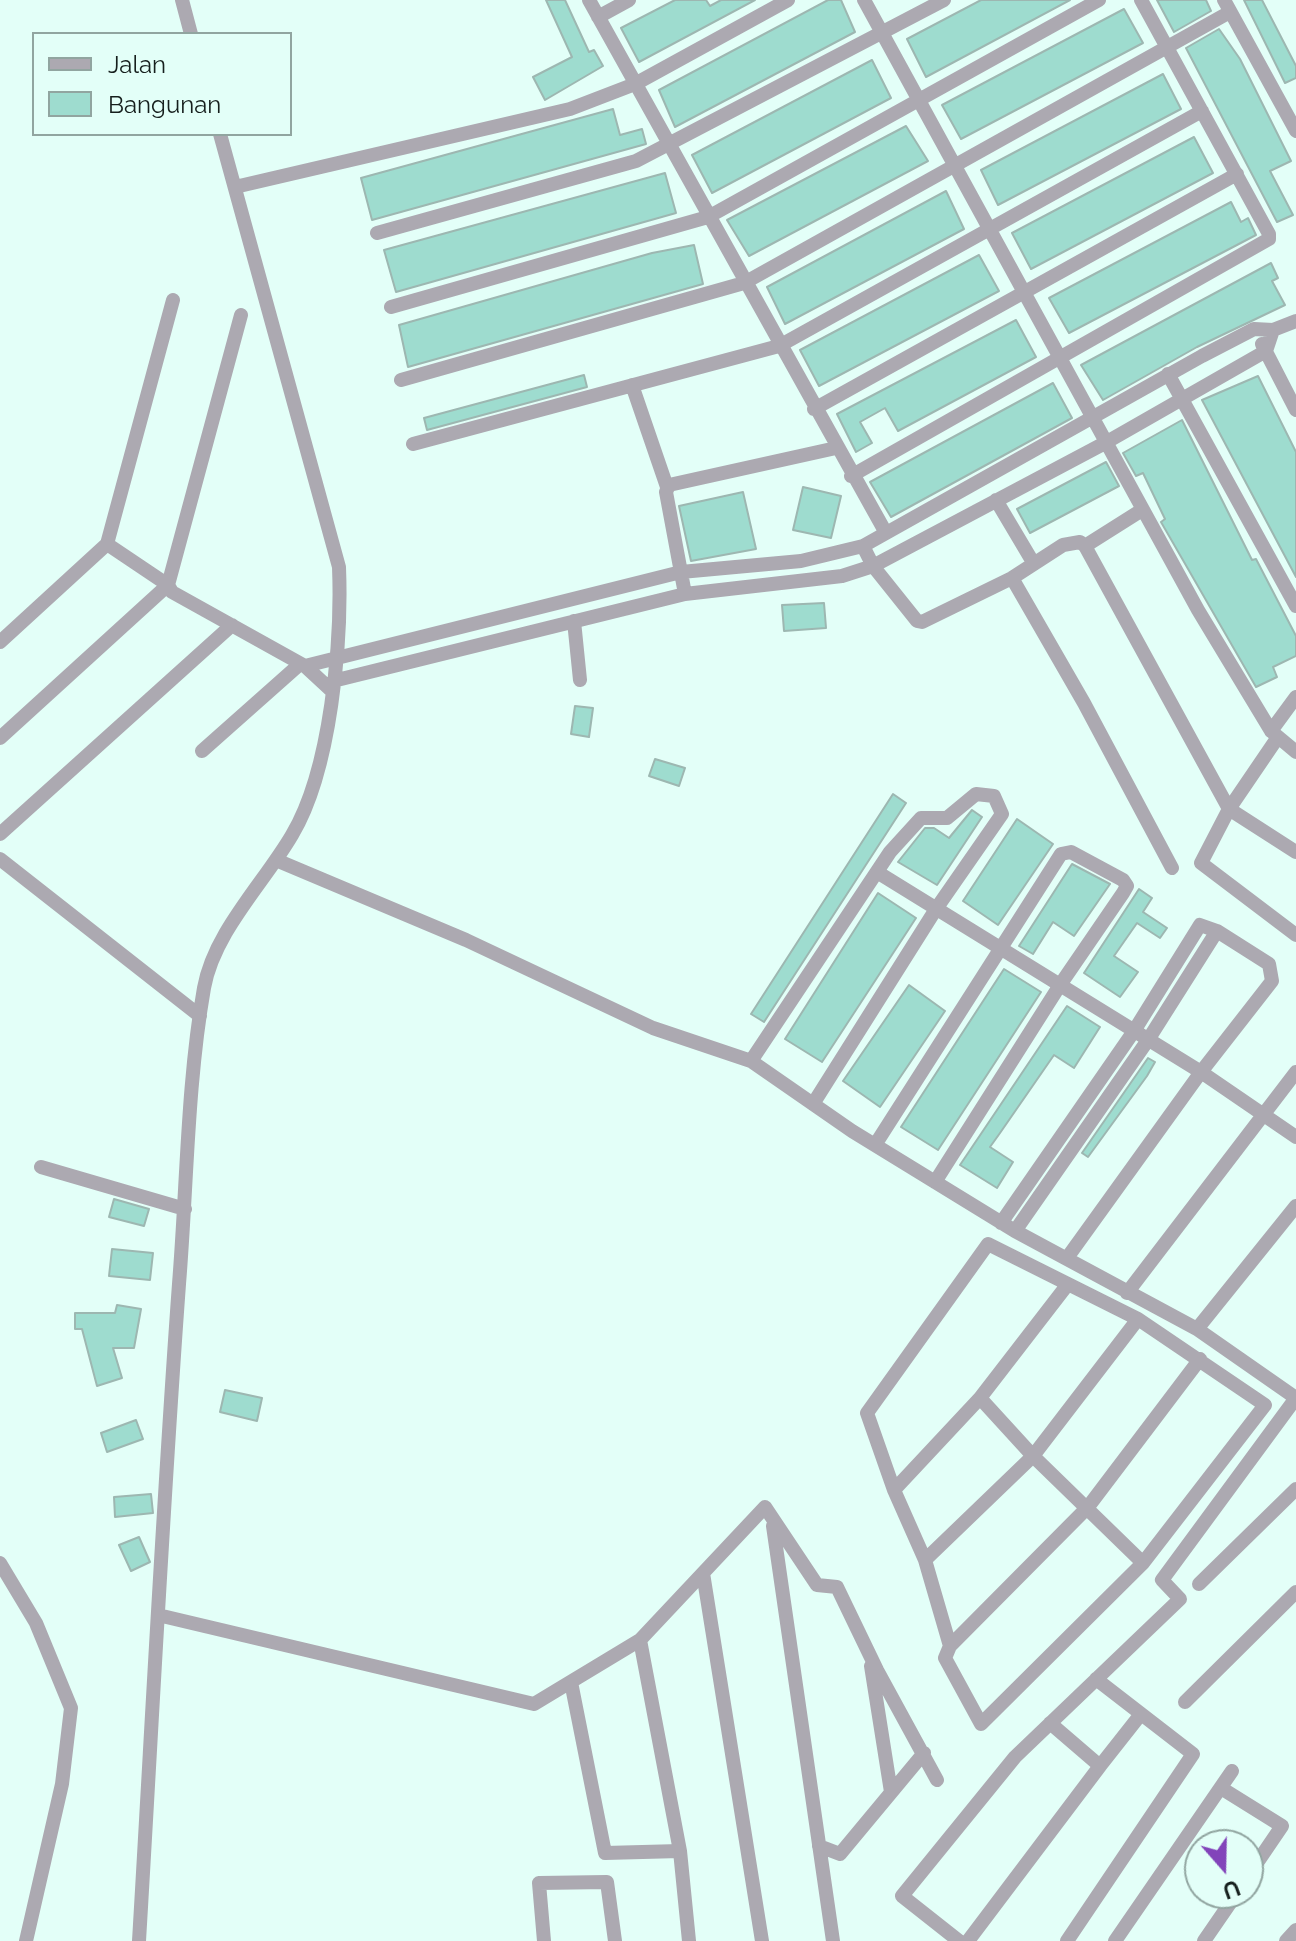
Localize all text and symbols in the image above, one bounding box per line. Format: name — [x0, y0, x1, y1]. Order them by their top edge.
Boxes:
legend — [32, 32, 292, 136]
text: Jalan — [108, 50, 166, 79]
text: Bangunan — [108, 90, 221, 119]
north arrow — [1184, 1829, 1264, 1909]
text: U — [1219, 1875, 1244, 1905]

